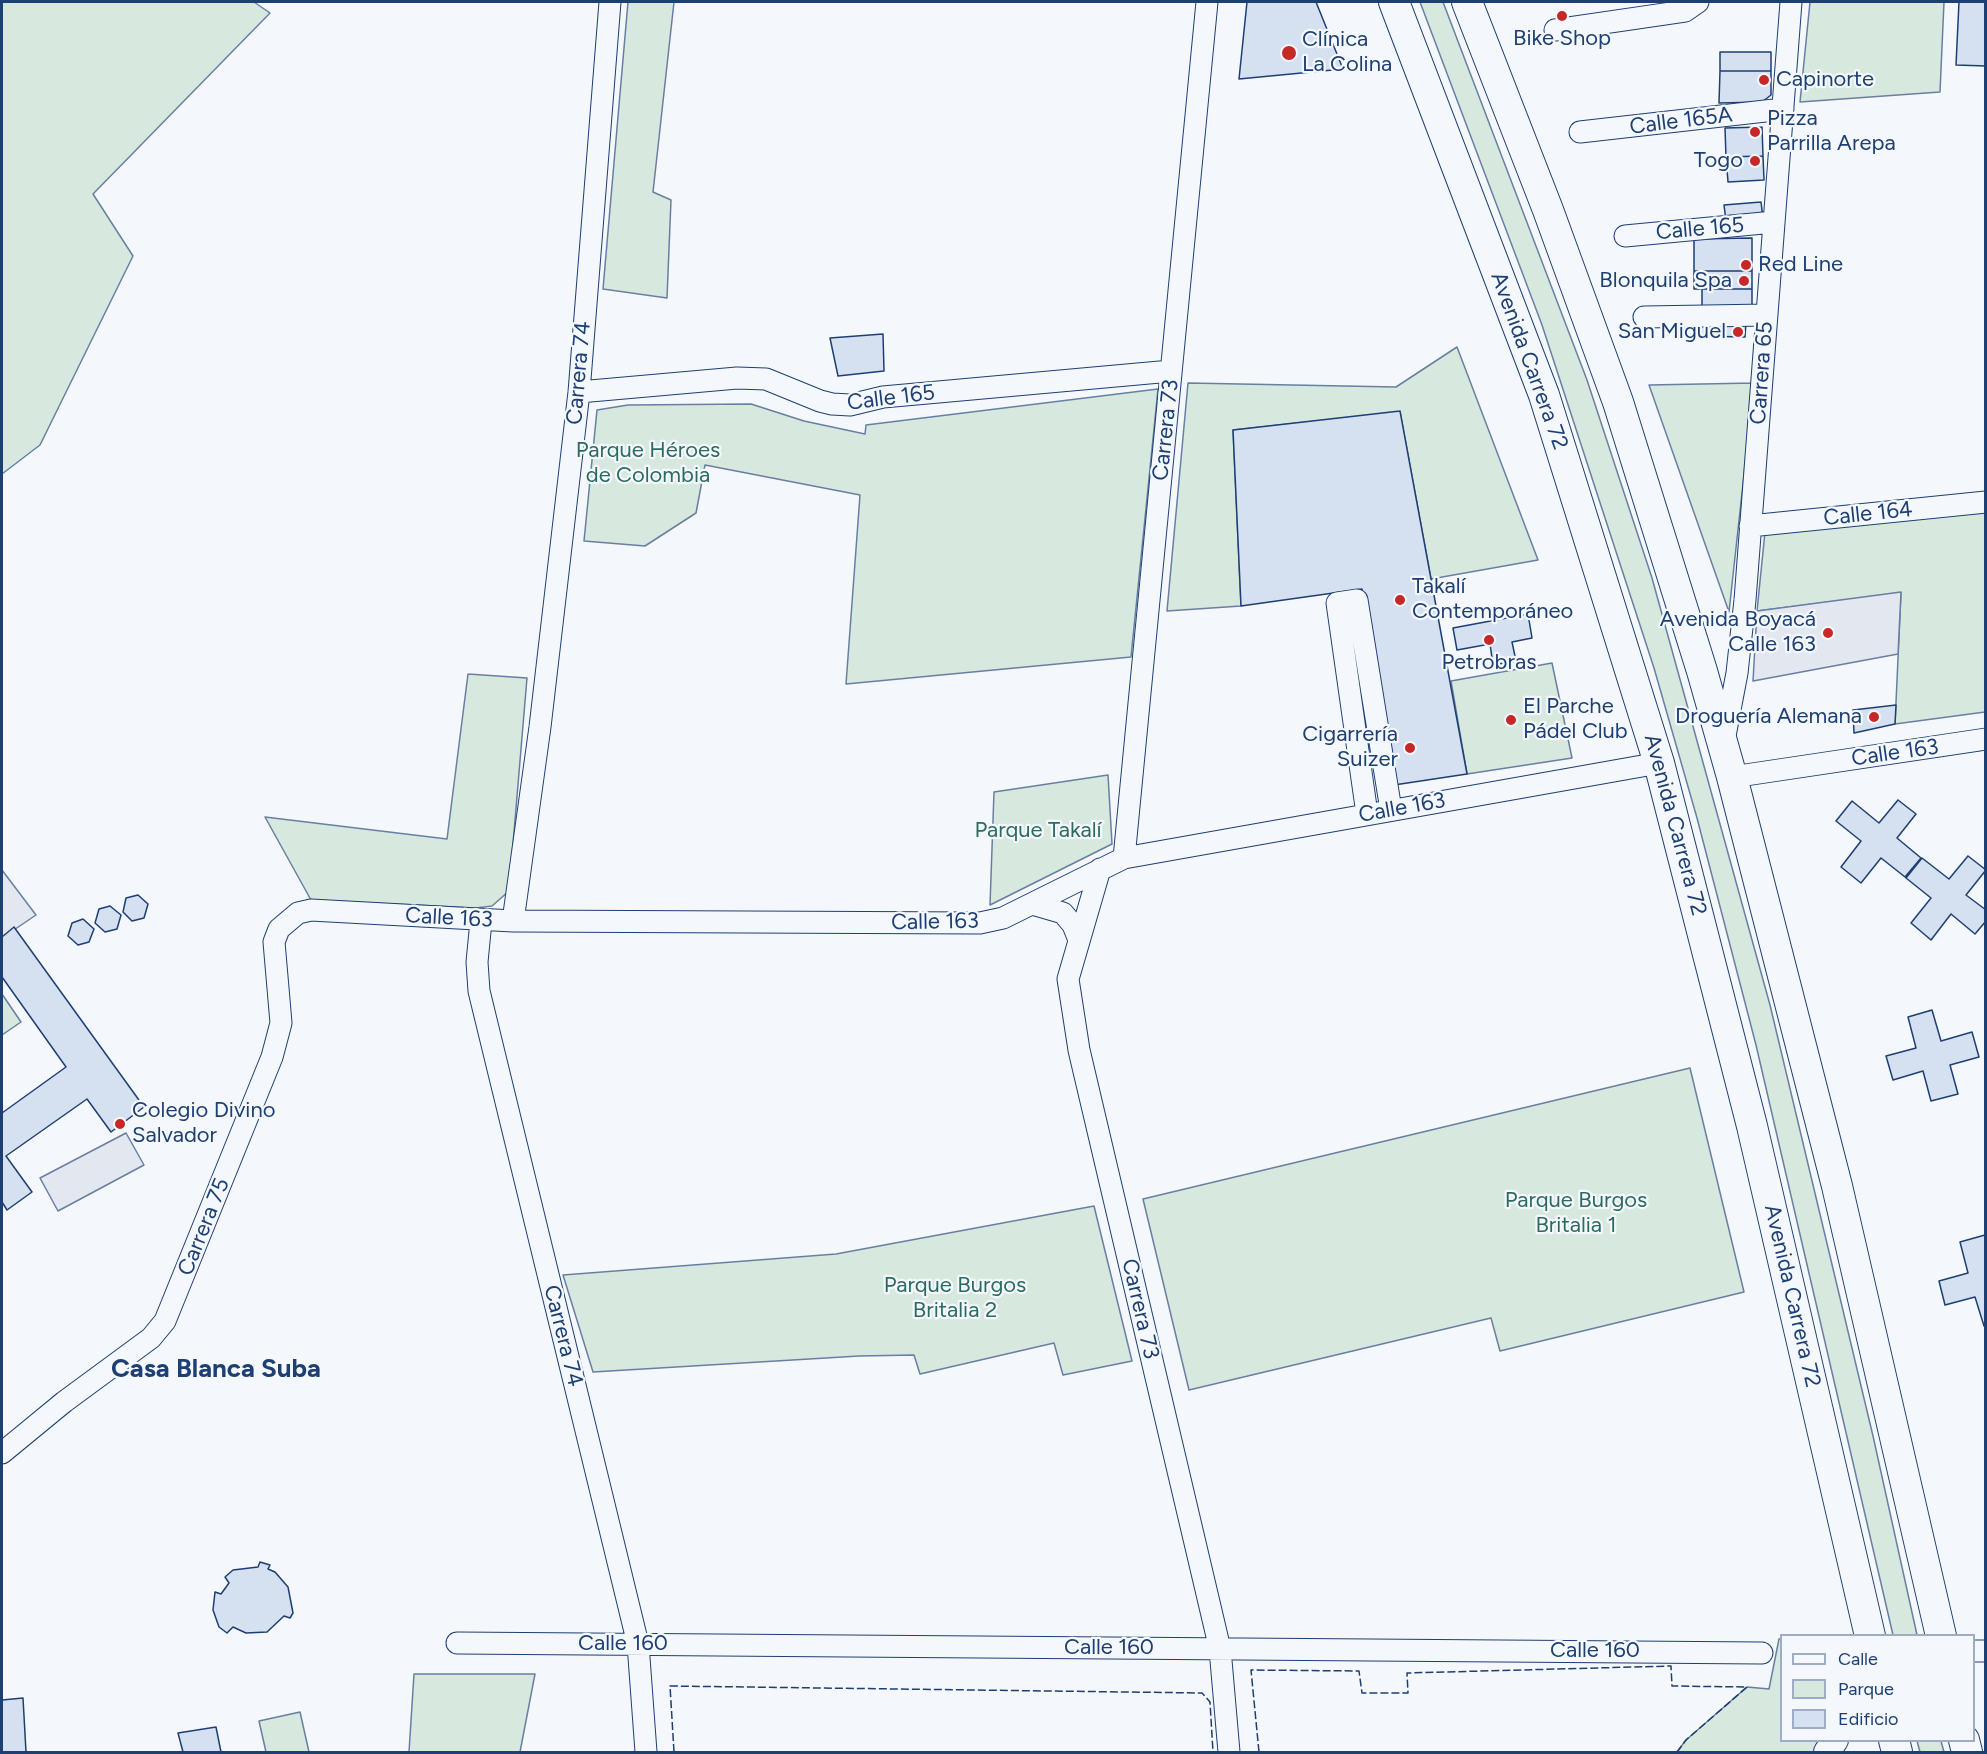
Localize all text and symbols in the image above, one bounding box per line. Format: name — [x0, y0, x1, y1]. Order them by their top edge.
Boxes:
marker: Bike Shop — [1555, 9, 1569, 23]
place label: Bike Shop — [1513, 26, 1611, 52]
place label: Clínica La Colina — [1302, 27, 1392, 78]
marker: Clínica La Colina — [1280, 44, 1298, 62]
place label: Capinorte — [1776, 67, 1874, 93]
marker: Capinorte — [1757, 73, 1771, 87]
street label: Calle 165A — [1628, 102, 1734, 140]
place label: Pizza Parrilla Arepa — [1767, 106, 1896, 158]
marker: Pizza Parrilla Arepa — [1748, 125, 1762, 139]
place label: Togo — [1694, 148, 1743, 174]
marker: Togo — [1748, 154, 1762, 168]
street label: Calle 165 — [1655, 212, 1745, 246]
place label: Red Line — [1758, 252, 1843, 278]
marker: Red Line — [1739, 258, 1753, 272]
place label: Blonquila Spa — [1599, 268, 1732, 294]
street label: Avenida Carrera 72 — [1485, 269, 1573, 453]
marker: Blonquila Spa — [1737, 274, 1751, 288]
place label: San Miguel — [1618, 319, 1726, 345]
street label: Carrera 74 — [561, 320, 597, 426]
street label: Carrera 65 — [1745, 321, 1779, 425]
marker: San Miguel — [1731, 325, 1745, 339]
street label: Carrera 73 — [1148, 378, 1184, 482]
street label: Calle 165 — [846, 380, 936, 416]
park label: Parque Héroes de Colombia — [576, 438, 720, 490]
street label: Calle 164 — [1822, 496, 1914, 532]
place label: Takalí Contemporáneo — [1412, 574, 1573, 626]
marker: Takalí Contemporáneo — [1393, 593, 1407, 607]
place label: Avenida Boyacá Calle 163 — [1660, 607, 1816, 658]
marker: Avenida Boyacá Calle 163 — [1821, 626, 1835, 640]
marker: Petrobras — [1482, 633, 1496, 647]
place label: Petrobras — [1442, 650, 1536, 676]
place label: El Parche Pádel Club — [1523, 694, 1628, 746]
place label: Droguería Alemana — [1675, 704, 1862, 730]
marker: Droguería Alemana — [1867, 710, 1881, 724]
marker: El Parche Pádel Club — [1504, 713, 1518, 727]
place label: Cigarrería Suizer — [1302, 722, 1398, 774]
street label: Avenida Carrera 72 — [1638, 731, 1712, 919]
street label: Calle 163 — [1850, 734, 1940, 772]
marker: Cigarrería Suizer — [1403, 741, 1417, 755]
street label: Calle 163 — [1357, 787, 1447, 829]
park label: Parque Takalí — [974, 818, 1102, 844]
street label: Calle 163 — [405, 903, 493, 933]
street label: Calle 163 — [891, 908, 979, 936]
place label: Colegio Divino Salvador — [132, 1098, 276, 1150]
marker: Colegio Divino Salvador — [113, 1117, 127, 1131]
street label: Carrera 75 — [173, 1175, 235, 1279]
park label: Parque Burgos Britalia 1 — [1505, 1188, 1647, 1240]
street label: Avenida Carrera 72 — [1758, 1202, 1826, 1390]
street label: Carrera 73 — [1116, 1256, 1164, 1362]
park label: Parque Burgos Britalia 2 — [884, 1273, 1026, 1324]
street label: Carrera 74 — [538, 1283, 588, 1389]
district label: Casa Blanca Suba — [111, 1353, 321, 1385]
street label: Calle 160 — [578, 1631, 668, 1657]
legend — [1780, 1634, 1975, 1742]
street label: Calle 160 — [1064, 1635, 1154, 1661]
street label: Calle 160 — [1550, 1638, 1640, 1664]
text: Calle — [1838, 1648, 1878, 1670]
text: Parque — [1838, 1678, 1894, 1700]
text: Edificio — [1838, 1708, 1899, 1730]

